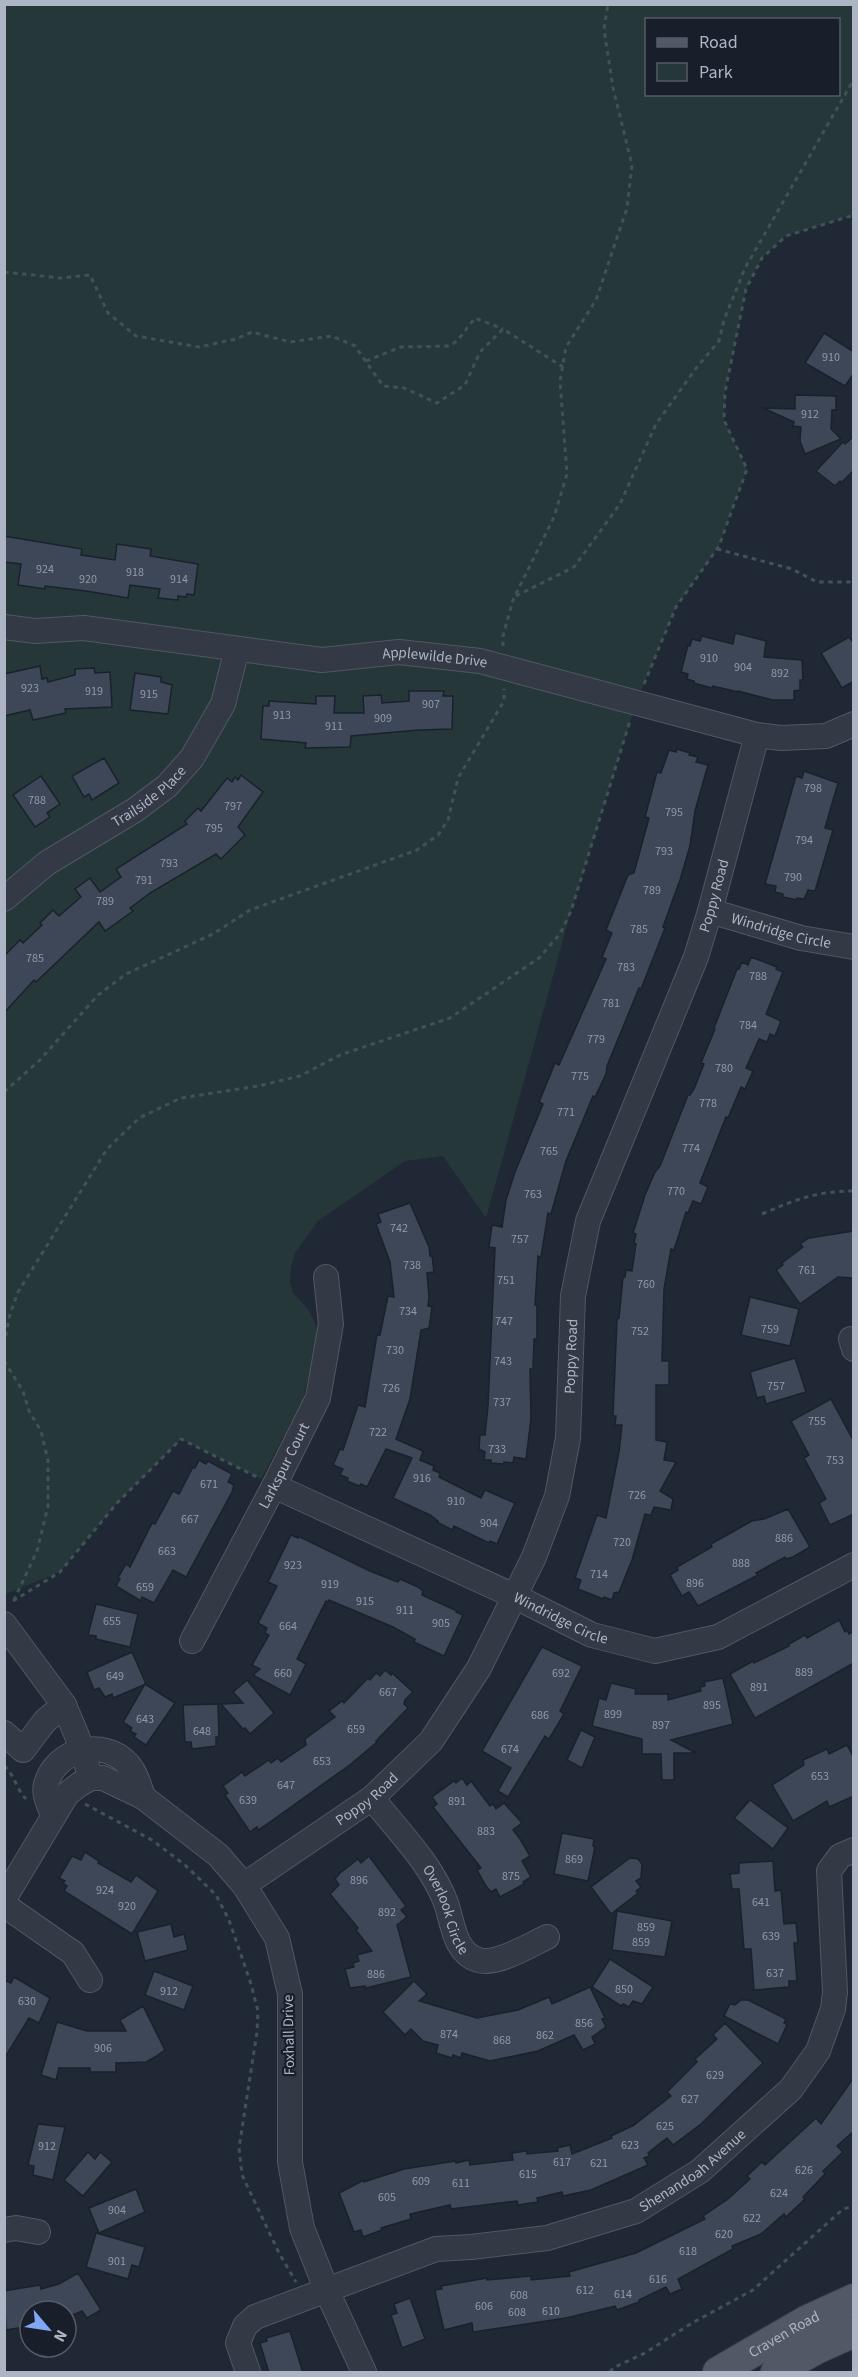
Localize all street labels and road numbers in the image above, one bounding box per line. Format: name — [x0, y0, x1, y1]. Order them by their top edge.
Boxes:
street label: Applewilde Drive — [381, 642, 490, 673]
street label: Trailside Place — [107, 761, 191, 832]
street label: Poppy Road — [694, 857, 734, 935]
street label: Windridge Circle — [729, 907, 833, 953]
street label: Poppy Road — [559, 1318, 583, 1394]
street label: Larkspur Court — [253, 1419, 314, 1512]
street label: Windridge Circle — [510, 1587, 610, 1649]
street label: Poppy Road — [331, 1768, 403, 1830]
street label: Overlook Circle — [418, 1860, 474, 1959]
street label: Foxhall Drive — [278, 1994, 300, 2076]
street label: Shenandoah Avenue — [635, 2124, 751, 2217]
street label: Craven Road — [744, 2306, 823, 2363]

